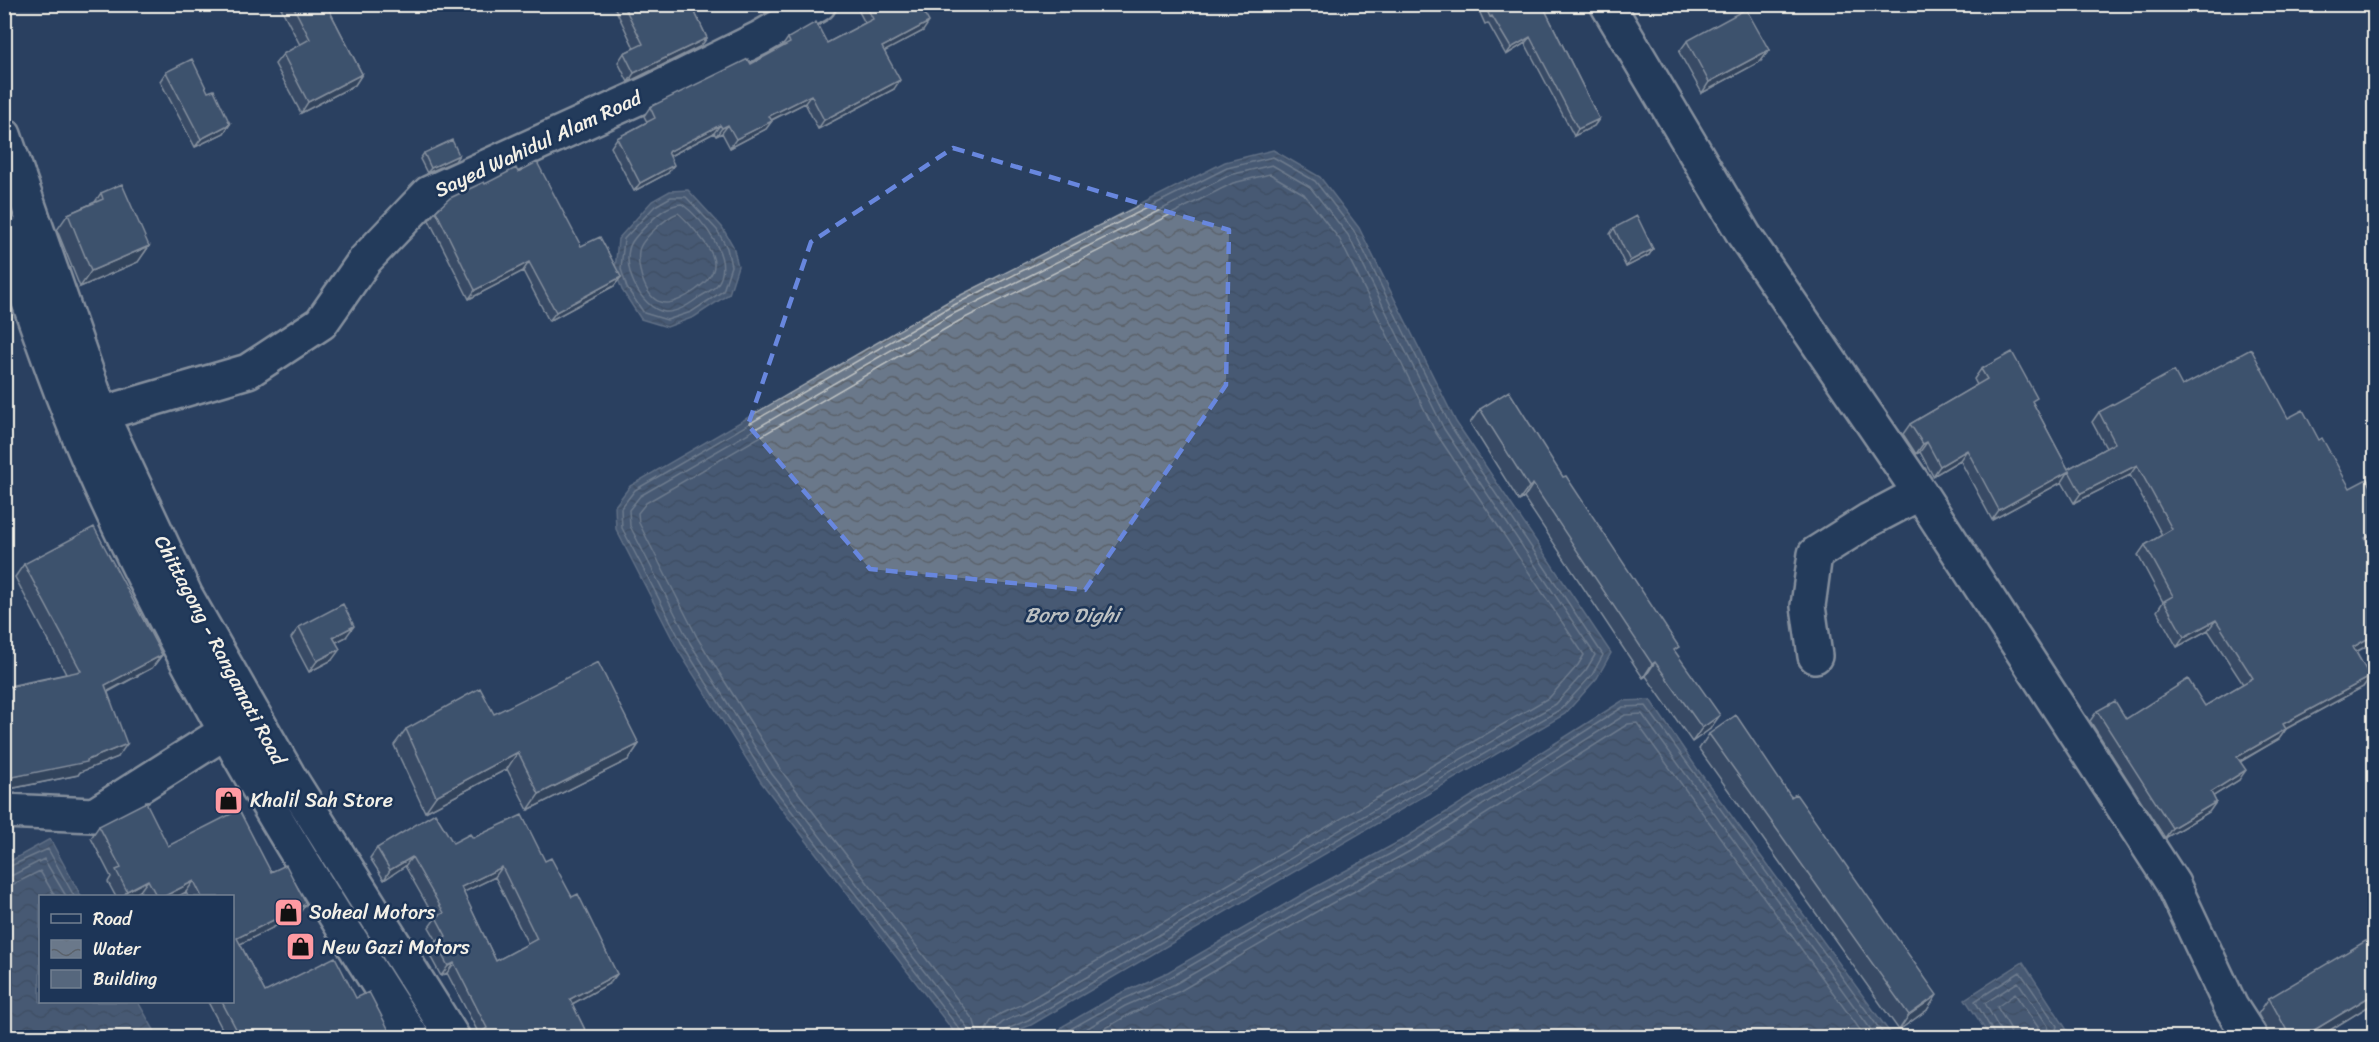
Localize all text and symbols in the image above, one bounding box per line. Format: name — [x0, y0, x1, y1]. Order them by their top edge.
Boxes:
street label: Sayed Wahidul Alam Road — [429, 80, 649, 207]
street label: Chittagong - Rangamati Road — [144, 529, 296, 773]
water label: Boro Dighi — [1025, 596, 1123, 634]
place label: Khalil Sah Store — [250, 783, 393, 818]
shop icon: Khalil Sah Store — [213, 784, 245, 816]
legend — [39, 895, 234, 1003]
place label: Soheal Motors — [309, 895, 436, 930]
shop icon: Soheal Motors — [272, 896, 304, 928]
text: Road — [93, 903, 133, 935]
place label: New Gazi Motors — [322, 930, 471, 965]
shop icon: New Gazi Motors — [285, 931, 317, 963]
text: Water — [93, 933, 142, 965]
text: Building — [93, 963, 157, 995]

